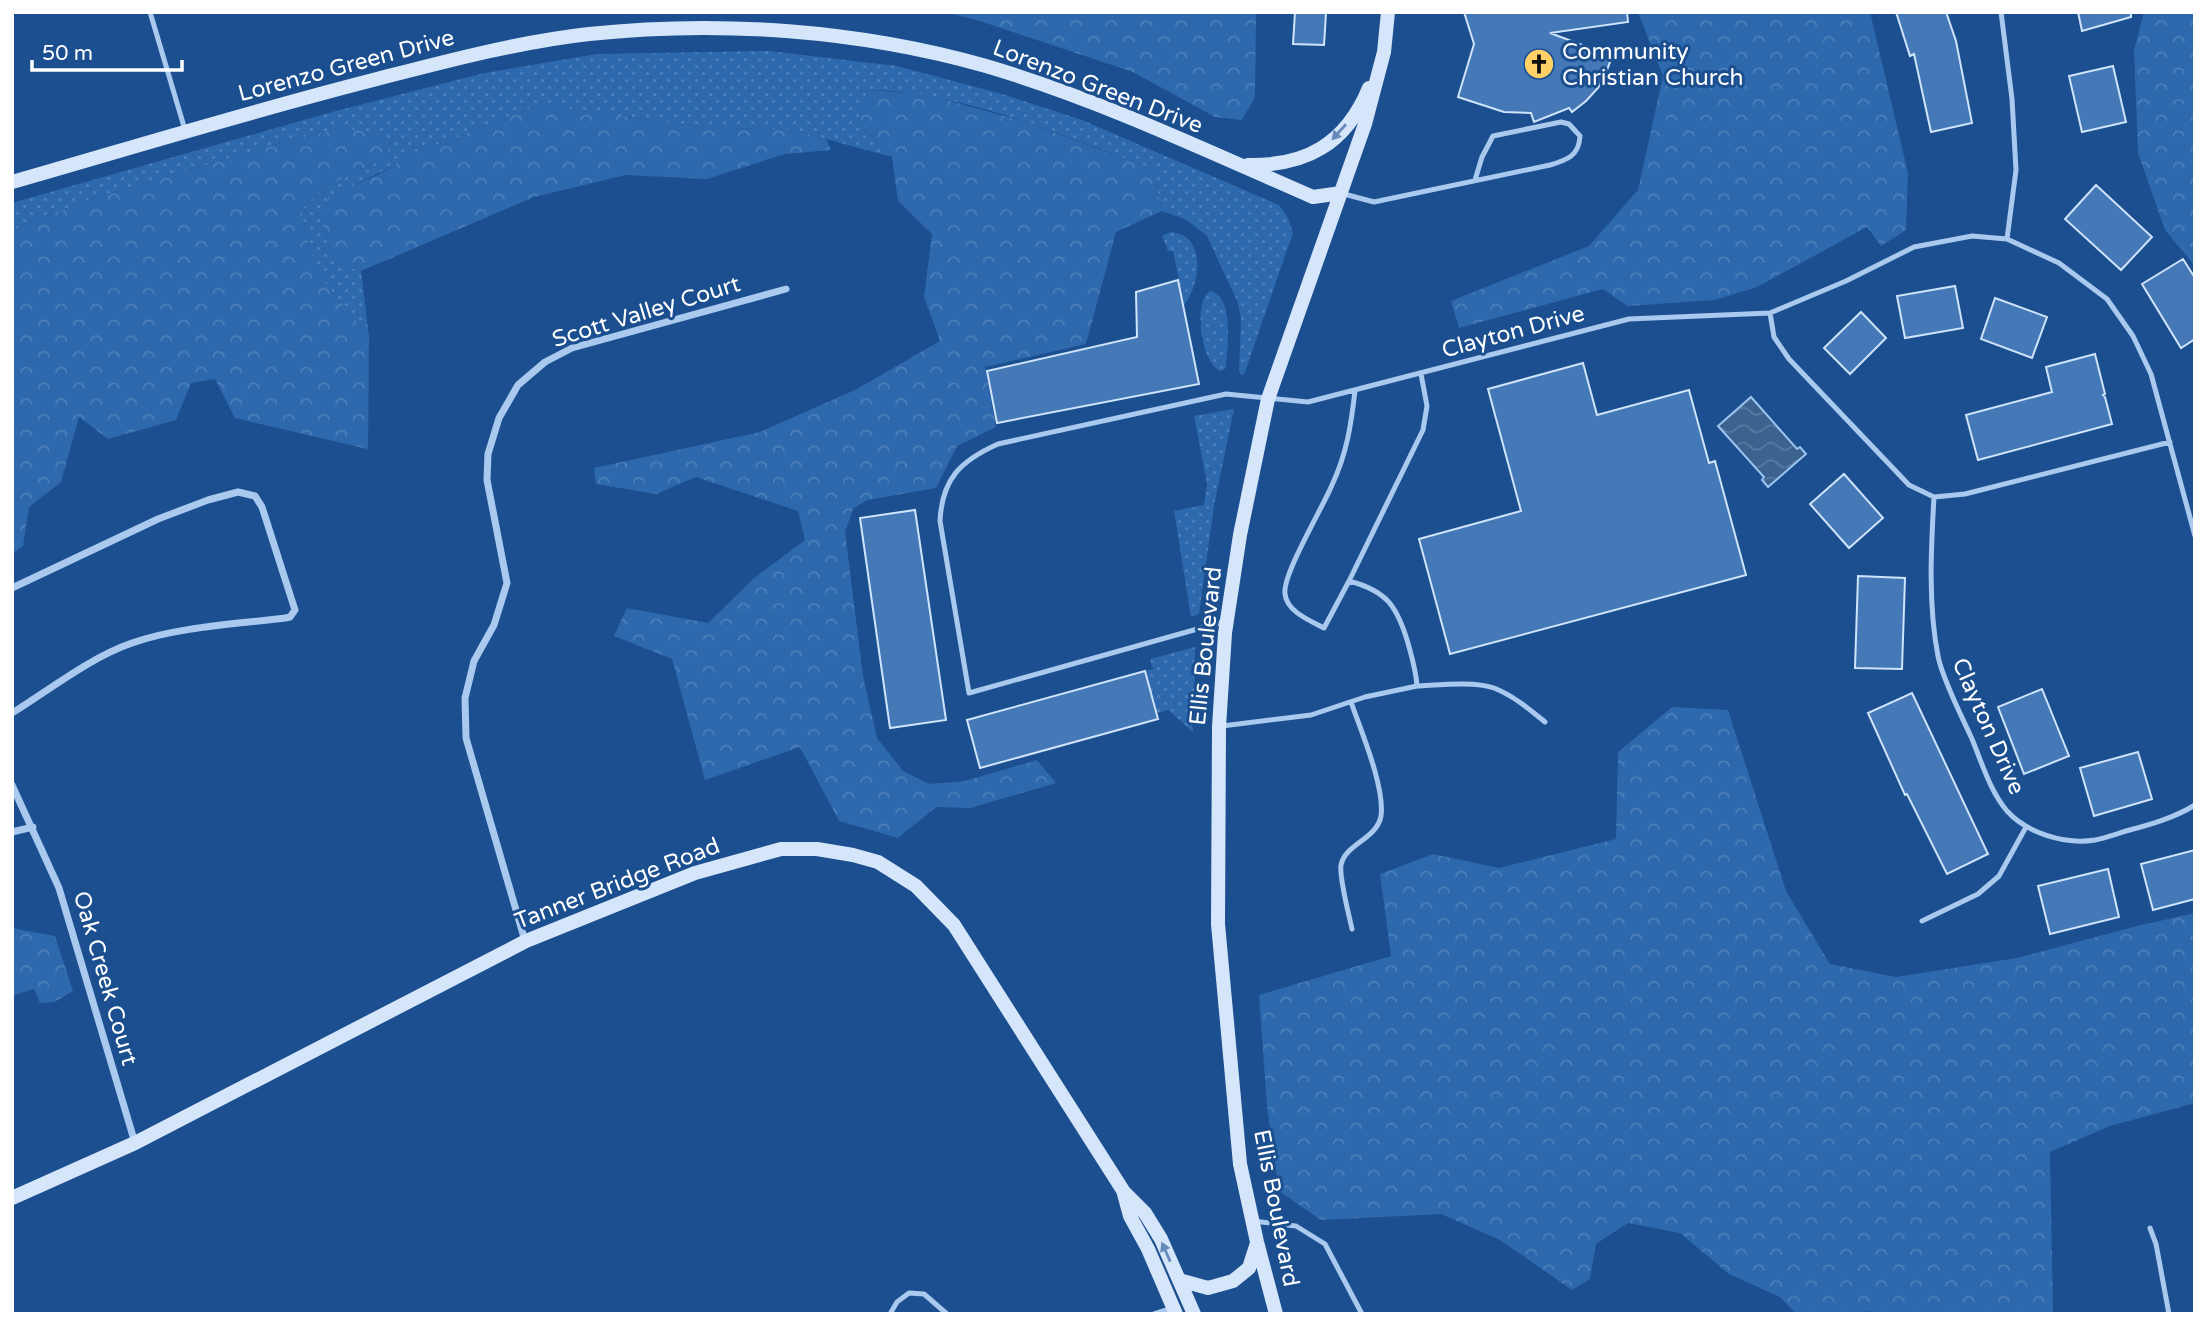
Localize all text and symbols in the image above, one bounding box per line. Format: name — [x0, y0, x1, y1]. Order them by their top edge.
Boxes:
street label: Lorenzo Green Drive — [235, 24, 457, 108]
scale bar — [32, 28, 182, 72]
street label: Lorenzo Green Drive — [989, 34, 1207, 140]
place label: Community Christian Church — [1562, 38, 1744, 92]
text: 50 m — [42, 41, 93, 66]
church icon: Community Christian Church — [1522, 47, 1556, 81]
one-way arrow — [1331, 123, 1347, 141]
street label: Scott Valley Court — [549, 270, 744, 354]
street label: Clayton Drive — [1439, 299, 1588, 364]
street label: Ellis Boulevard — [1184, 565, 1228, 727]
street label: Clayton Drive — [1946, 654, 2031, 799]
street label: Tanner Bridge Road — [511, 832, 724, 936]
street label: Oak Creek Court — [67, 888, 143, 1069]
street label: Ellis Boulevard — [1247, 1127, 1305, 1289]
one-way arrow — [1160, 1241, 1171, 1262]

